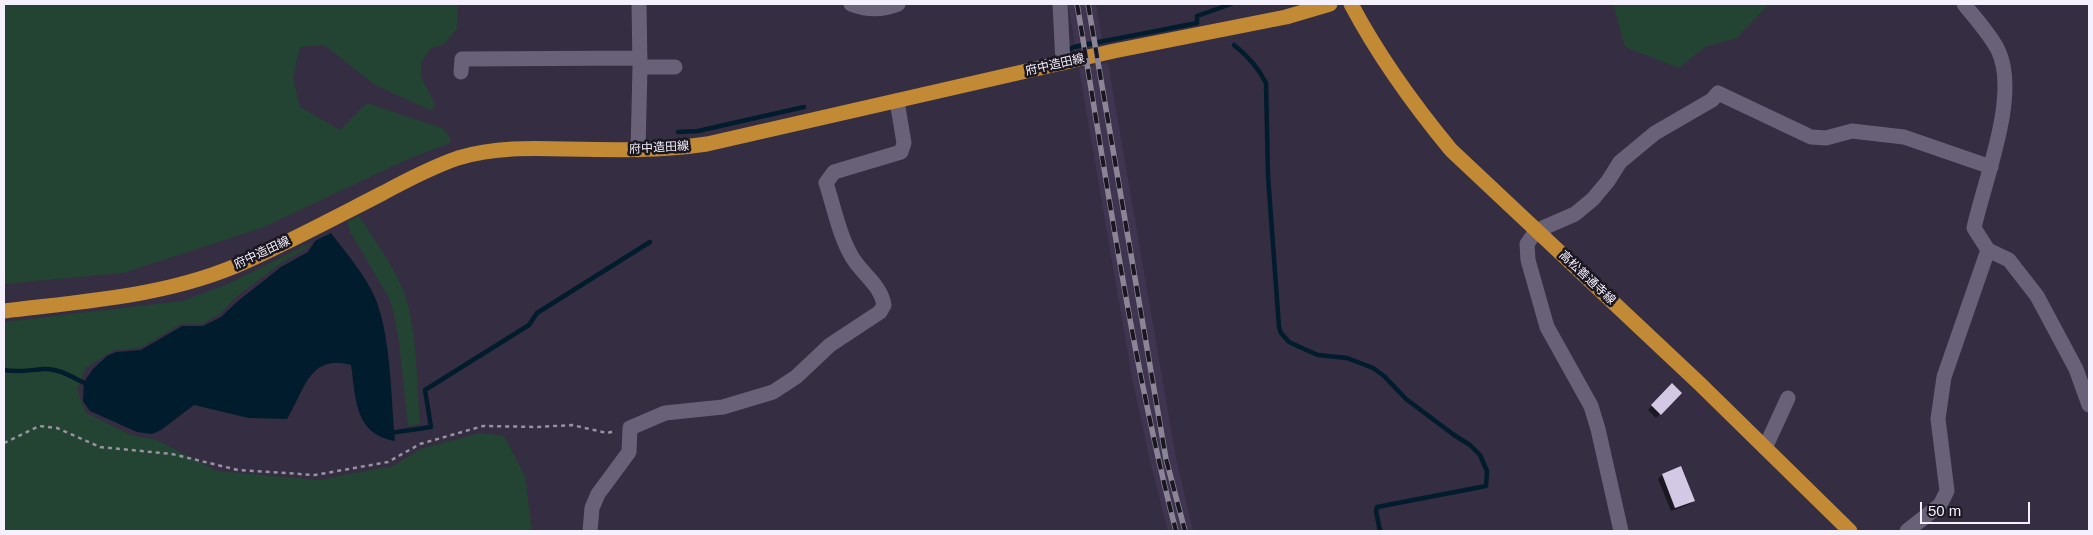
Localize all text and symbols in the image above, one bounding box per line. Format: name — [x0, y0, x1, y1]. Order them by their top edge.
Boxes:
street label: 府中造田線 — [1024, 51, 1086, 79]
street label: 府中造田線 — [629, 139, 689, 157]
street label: 府中造田線 — [232, 234, 292, 272]
street label: 高松善通寺線 — [1556, 248, 1618, 308]
scale bar — [1923, 492, 2033, 524]
text: 50 m — [1928, 502, 1961, 519]

